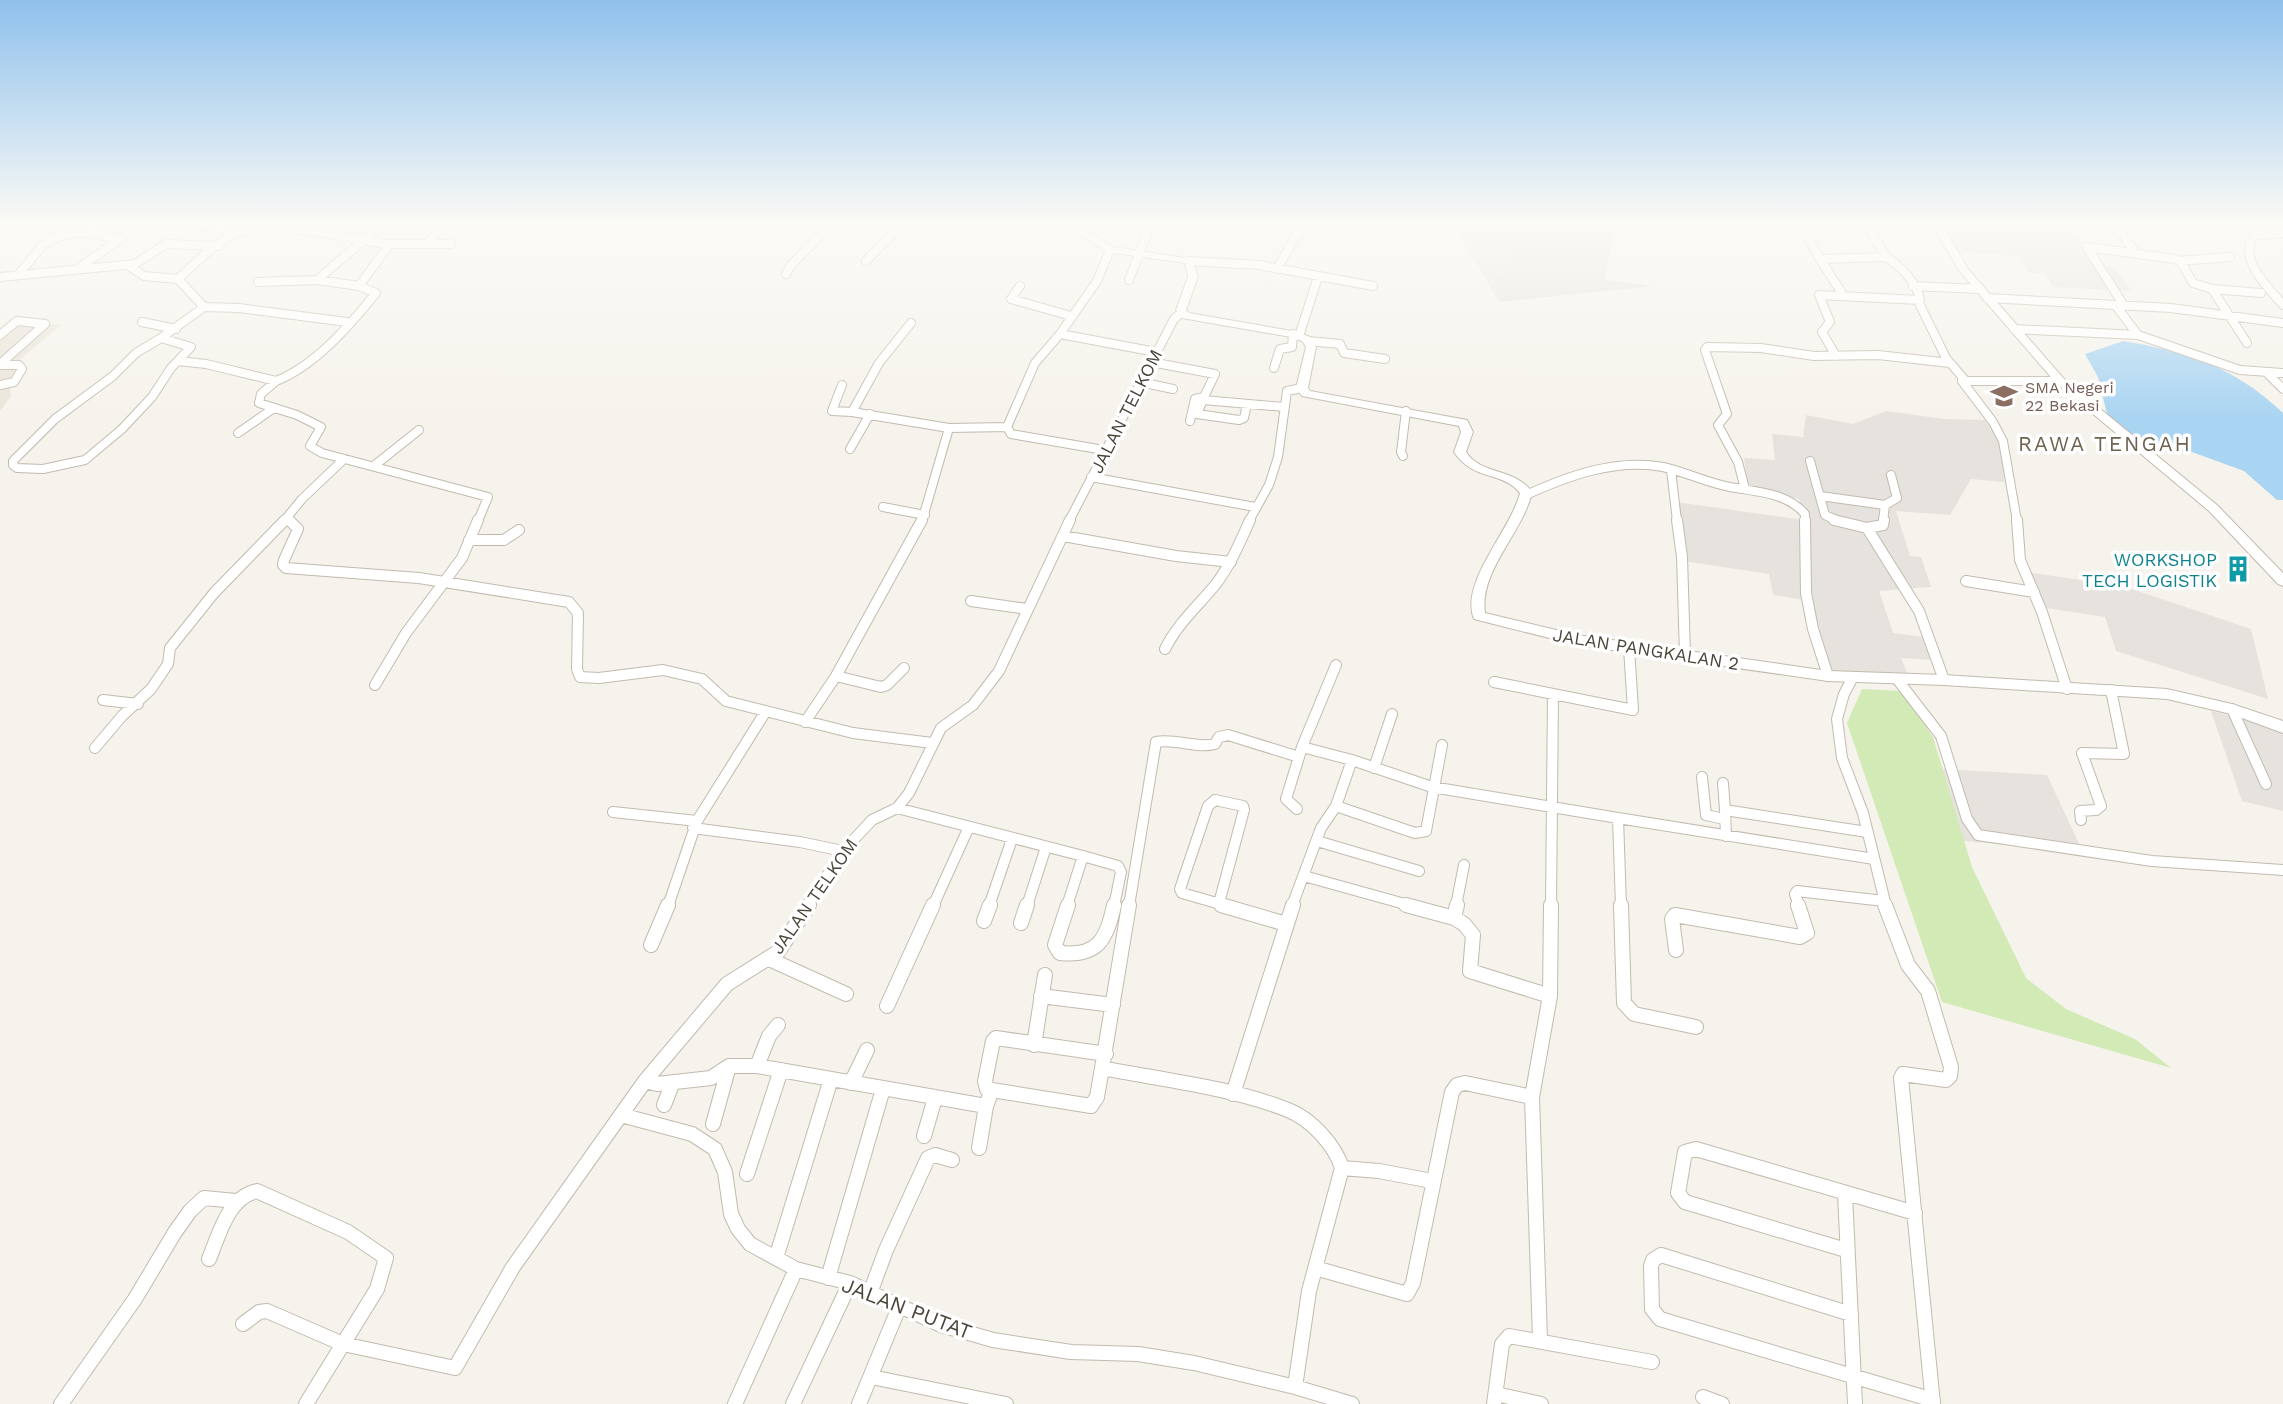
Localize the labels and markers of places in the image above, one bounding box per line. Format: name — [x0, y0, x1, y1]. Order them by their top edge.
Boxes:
place label: SMA Negeri 22 Bekasi — [2025, 378, 2114, 415]
school or university icon: SMA Negeri 22 Bekasi — [1989, 381, 2019, 411]
place label: WORKSHOP TECH LOGISTIK — [2082, 549, 2217, 591]
building icon: WORKSHOP TECH LOGISTIK — [2223, 554, 2253, 584]

